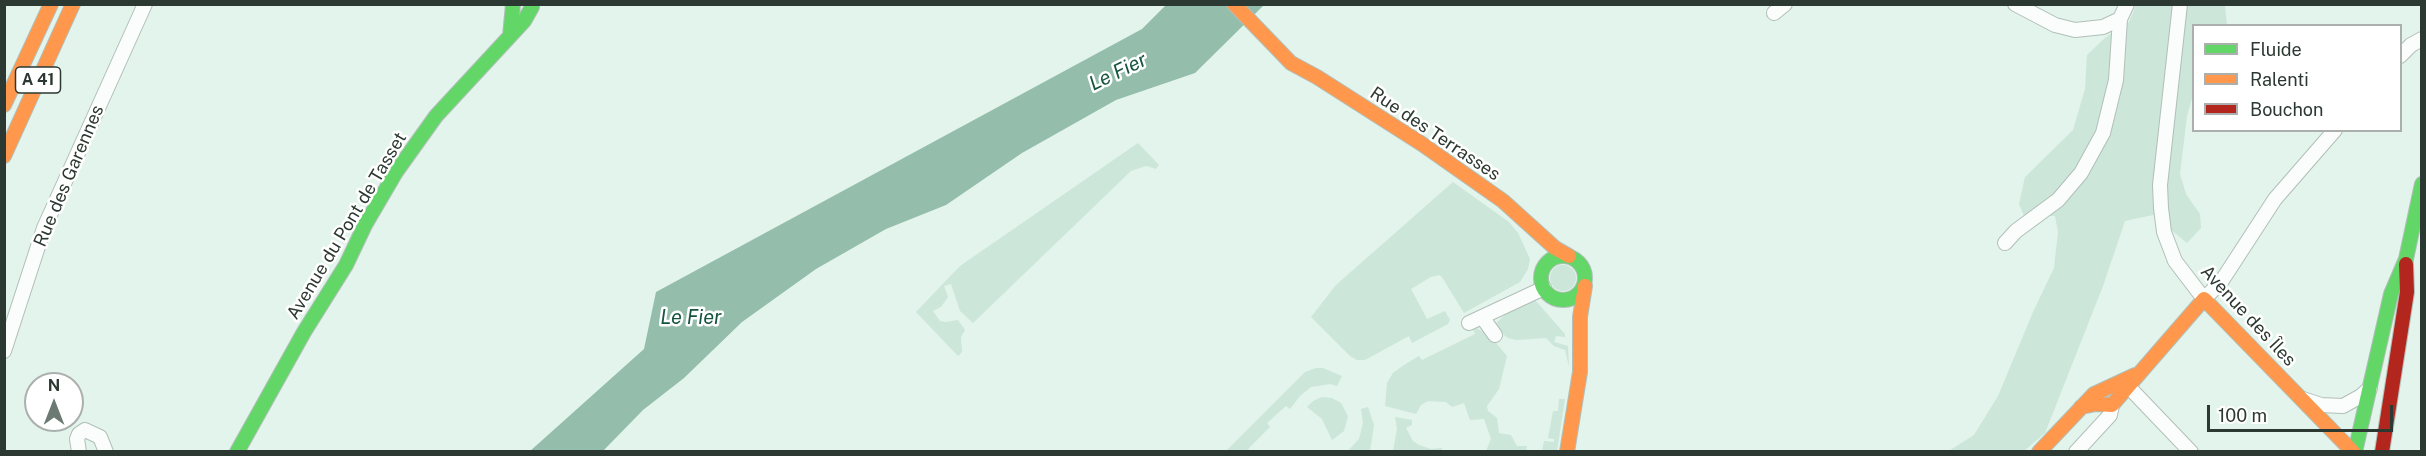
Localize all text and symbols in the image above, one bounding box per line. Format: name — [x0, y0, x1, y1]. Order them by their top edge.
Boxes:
legend — [2192, 24, 2402, 132]
text: Fluide — [2250, 39, 2302, 60]
water label: Le Fier — [1085, 48, 1151, 96]
road number: A 41 — [15, 67, 60, 93]
text: Ralenti — [2250, 69, 2309, 90]
street label: Rue des Terrasses — [1366, 83, 1504, 185]
text: Bouchon — [2250, 99, 2323, 120]
street label: Rue des Garennes — [29, 102, 109, 250]
street label: Avenue du Pont de Tasset — [283, 129, 411, 323]
street label: Avenue des Îles — [2196, 261, 2300, 371]
water label: Le Fier — [660, 306, 722, 330]
north arrow — [24, 372, 84, 432]
text: N — [48, 376, 60, 395]
scale bar — [2210, 393, 2396, 431]
text: 100 m — [2218, 405, 2267, 426]

